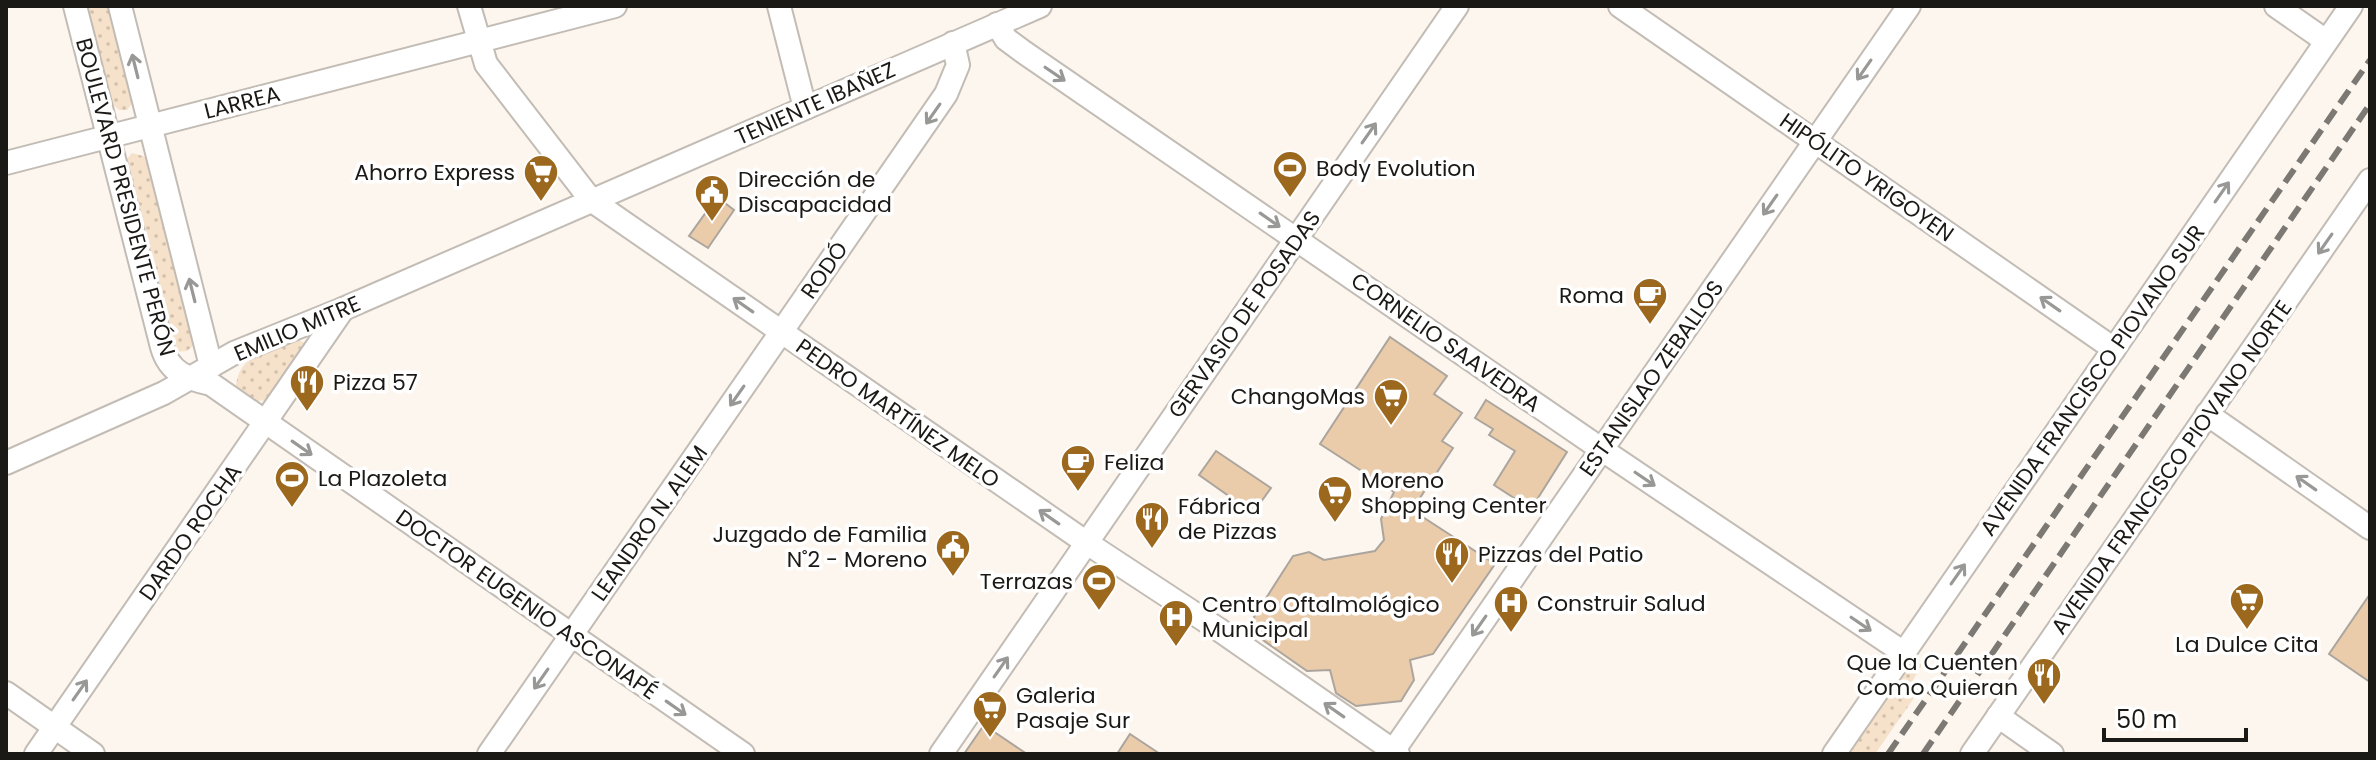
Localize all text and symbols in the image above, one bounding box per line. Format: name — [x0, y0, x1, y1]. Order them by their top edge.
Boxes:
street label: BOULEVARD PRESIDENTE PERÓN — [68, 35, 183, 360]
one-way arrow — [127, 53, 142, 79]
street label: TENIENTE IBAÑEZ — [730, 54, 900, 153]
one-way arrow — [1856, 58, 1872, 80]
one-way arrow — [1044, 66, 1066, 82]
street label: LARREA — [201, 78, 283, 127]
one-way arrow — [924, 102, 941, 124]
street label: HIPÓLITO YRIGOYEN — [1773, 106, 1960, 249]
one-way arrow — [1361, 123, 1377, 145]
sports icon: Body Evolution — [1271, 149, 1309, 199]
supermarket icon: Ahorro Express — [522, 153, 560, 203]
place label: Body Evolution — [1316, 153, 1475, 184]
place label: Ahorro Express — [354, 157, 515, 188]
place label: Dirección de Discapacidad — [738, 164, 892, 220]
public building icon: Dirección de Discapacidad — [693, 173, 731, 223]
one-way arrow — [2214, 182, 2230, 204]
one-way arrow — [1762, 193, 1778, 215]
street label: GERVASIO DE POSADAS — [1161, 204, 1328, 424]
one-way arrow — [1259, 212, 1281, 228]
street label: AVENIDA FRANCISCO PIOVANO SUR — [1973, 219, 2212, 542]
one-way arrow — [2317, 232, 2333, 254]
street label: RODÓ — [793, 235, 855, 305]
street label: CORNELIO SAAVEDRA — [1345, 265, 1547, 420]
street label: ESTANISLAO ZEBALLOS — [1572, 274, 1731, 483]
cafe icon: Roma — [1631, 276, 1669, 326]
one-way arrow — [183, 278, 198, 303]
place label: Roma — [1559, 280, 1624, 311]
street label: EMILIO MITRE — [229, 288, 365, 369]
street label: AVENIDA FRANCISCO PIOVANO NORTE — [2044, 294, 2299, 641]
one-way arrow — [2039, 296, 2061, 312]
one-way arrow — [732, 297, 754, 313]
street label: PEDRO MARTÍNEZ MELO — [790, 331, 1006, 496]
restaurant icon: Pizza 57 — [288, 363, 326, 413]
place label: Pizza 57 — [333, 367, 418, 398]
supermarket icon: ChangoMas — [1372, 377, 1410, 427]
place label: ChangoMas — [1231, 381, 1365, 412]
one-way arrow — [729, 385, 745, 407]
street label: LEANDRO N. ALEM — [584, 439, 715, 607]
one-way arrow — [290, 440, 312, 456]
cafe icon: Feliza — [1059, 443, 1097, 493]
place label: Feliza — [1104, 447, 1164, 478]
street label: DARDO ROCHA — [132, 458, 249, 607]
sports icon: La Plazoleta — [273, 459, 311, 509]
place label: La Plazoleta — [318, 463, 447, 494]
place label: Moreno Shopping Center — [1361, 465, 1547, 521]
one-way arrow — [1634, 471, 1656, 487]
supermarket icon: Moreno Shopping Center — [1316, 474, 1354, 524]
one-way arrow — [2296, 475, 2318, 491]
place label: Fábrica de Pizzas — [1178, 491, 1277, 547]
restaurant icon: Fábrica de Pizzas — [1133, 500, 1171, 550]
street label: DOCTOR EUGENIO ASCONAPÉ — [390, 502, 664, 707]
one-way arrow — [1038, 509, 1060, 525]
place label: Juzgado de Familia N˚2 - Moreno — [713, 519, 927, 575]
public building icon: Juzgado de Familia N˚2 - Moreno — [934, 528, 972, 578]
restaurant icon: Pizzas del Patio — [1433, 535, 1471, 585]
place label: Pizzas del Patio — [1478, 539, 1643, 570]
sports icon: Terrazas — [1080, 562, 1118, 612]
one-way arrow — [1950, 564, 1966, 586]
place label: Terrazas — [980, 566, 1073, 597]
supermarket icon: La Dulce Cita — [2228, 581, 2266, 631]
hospital icon: Construir Salud — [1492, 584, 1530, 634]
place label: Construir Salud — [1537, 588, 1706, 619]
place label: Centro Oftalmológico Municipal — [1202, 589, 1440, 645]
hospital icon: Centro Oftalmológico Municipal — [1157, 598, 1195, 648]
one-way arrow — [1471, 615, 1487, 637]
one-way arrow — [1849, 617, 1872, 633]
place label: La Dulce Cita — [2175, 629, 2319, 660]
place label: Que la Cuenten Como Quieran — [1846, 647, 2018, 703]
one-way arrow — [993, 656, 1009, 678]
restaurant icon: Que la Cuenten Como Quieran — [2025, 656, 2063, 706]
one-way arrow — [533, 668, 549, 690]
one-way arrow — [72, 679, 88, 701]
place label: Galeria Pasaje Sur — [1016, 680, 1130, 736]
supermarket icon: Galeria Pasaje Sur — [971, 689, 1009, 739]
scale bar — [2104, 692, 2246, 742]
one-way arrow — [665, 700, 687, 716]
one-way arrow — [1323, 702, 1345, 718]
text: 50 m — [2116, 703, 2177, 736]

